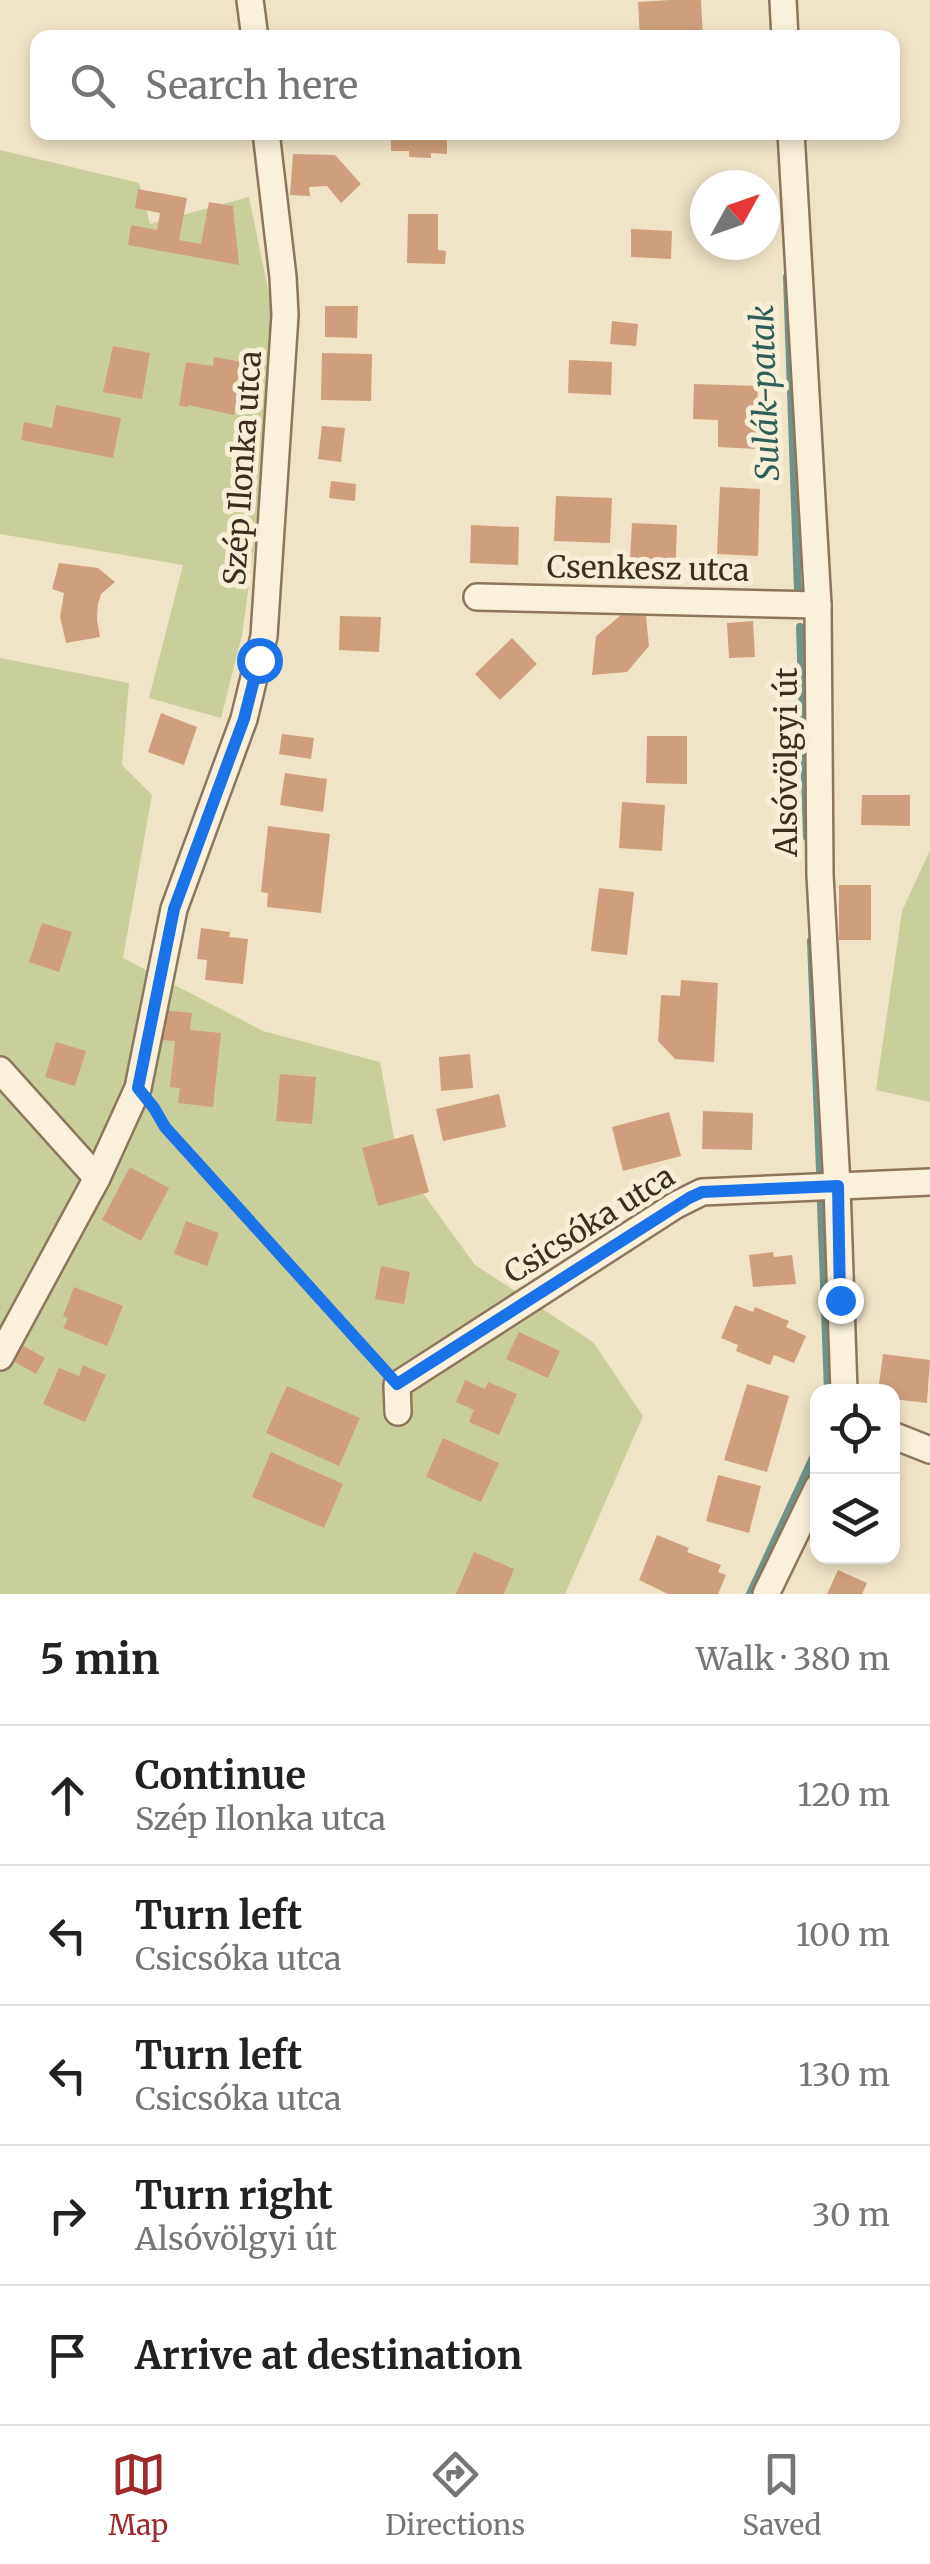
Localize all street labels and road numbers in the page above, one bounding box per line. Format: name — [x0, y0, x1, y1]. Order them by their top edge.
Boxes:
street label: Szép Ilonka utca — [215, 349, 269, 587]
street label: Csenkesz utca — [546, 547, 750, 589]
street label: Alsóvölgyi út — [767, 667, 805, 858]
street label: Csicsóka utca — [497, 1157, 681, 1291]

